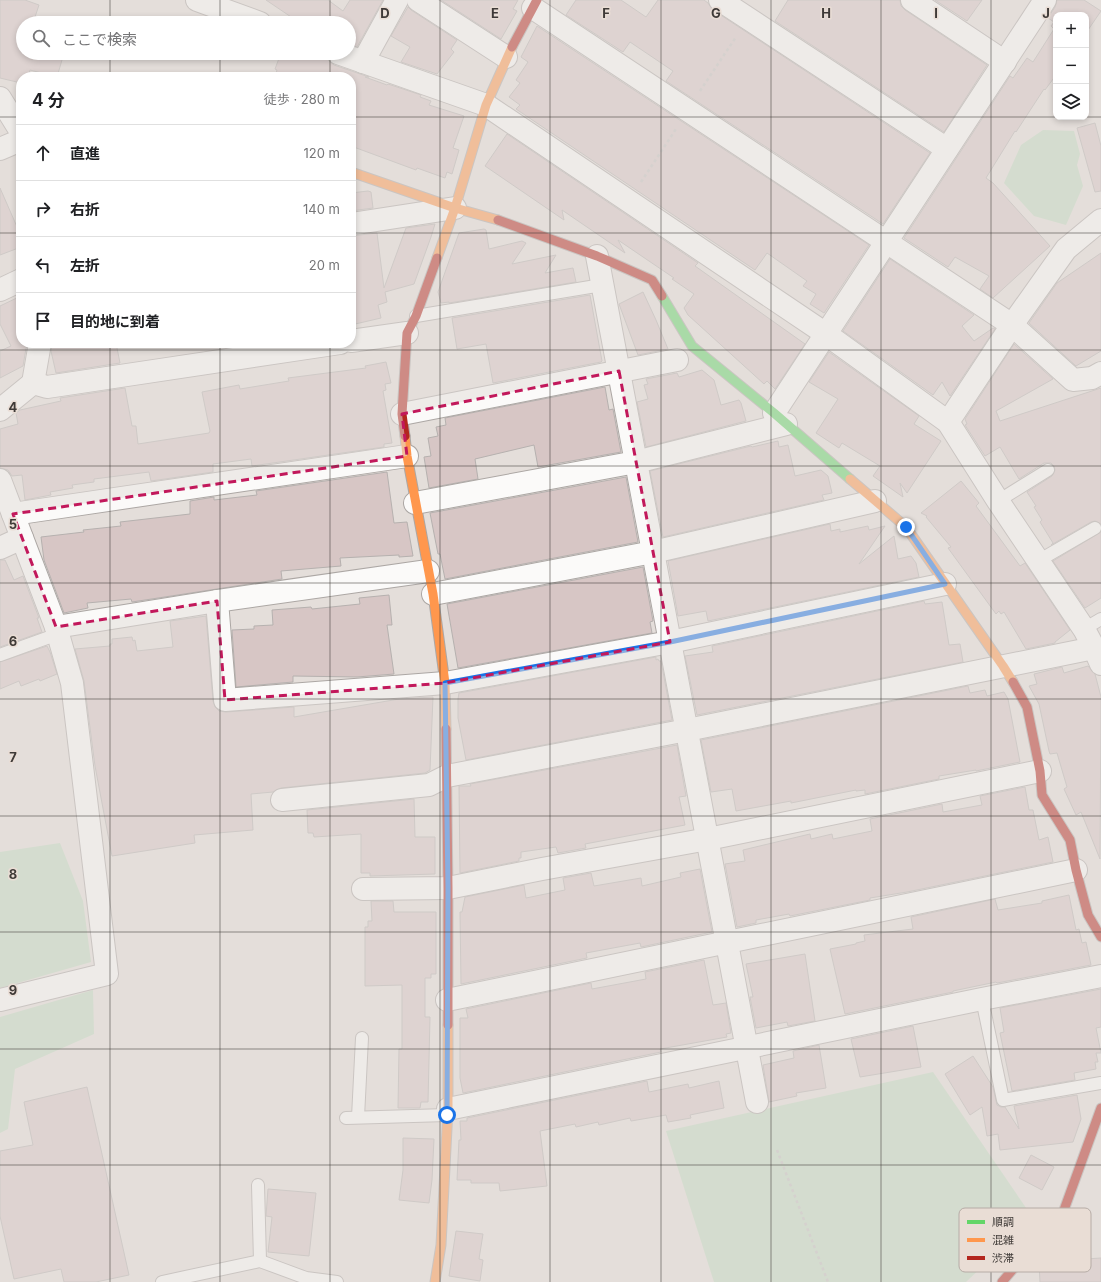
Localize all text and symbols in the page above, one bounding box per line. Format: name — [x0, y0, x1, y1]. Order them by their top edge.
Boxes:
text: D — [380, 5, 390, 21]
text: E — [491, 5, 499, 21]
text: F — [602, 5, 610, 21]
text: G — [711, 5, 721, 21]
text: H — [821, 5, 831, 21]
text: I — [934, 5, 938, 21]
text: J — [1042, 5, 1050, 21]
map controls — [1053, 12, 1089, 120]
button: + — [1053, 12, 1089, 48]
search box — [16, 16, 356, 60]
icon: search — [30, 27, 52, 49]
text: ここで検索 — [62, 30, 137, 49]
button: − — [1053, 48, 1089, 84]
button: layers — [1053, 84, 1089, 120]
text: 4 分 — [32, 90, 65, 110]
text: 徒歩 · 280 m — [264, 91, 340, 107]
icon: ahead — [32, 142, 54, 164]
text: 直進 — [70, 144, 100, 163]
text: 120 m — [304, 145, 340, 161]
icon: right — [32, 198, 54, 220]
text: 右折 — [70, 200, 100, 219]
text: 140 m — [303, 201, 340, 217]
icon: left — [32, 254, 54, 276]
text: 左折 — [70, 256, 100, 275]
text: 20 m — [309, 257, 340, 273]
icon: arrive — [32, 310, 54, 332]
text: 目的地に到着 — [70, 312, 160, 331]
text: 4 — [9, 399, 18, 415]
text: 5 — [9, 516, 17, 532]
route end — [897, 518, 915, 536]
text: 6 — [9, 633, 17, 649]
text: 7 — [9, 749, 17, 765]
text: 8 — [9, 866, 17, 882]
text: 9 — [9, 982, 17, 998]
route start — [438, 1106, 456, 1124]
legend — [959, 1208, 1091, 1272]
text: 順調 — [992, 1215, 1014, 1229]
text: 混雑 — [992, 1233, 1014, 1247]
text: 渋滞 — [992, 1251, 1014, 1265]

